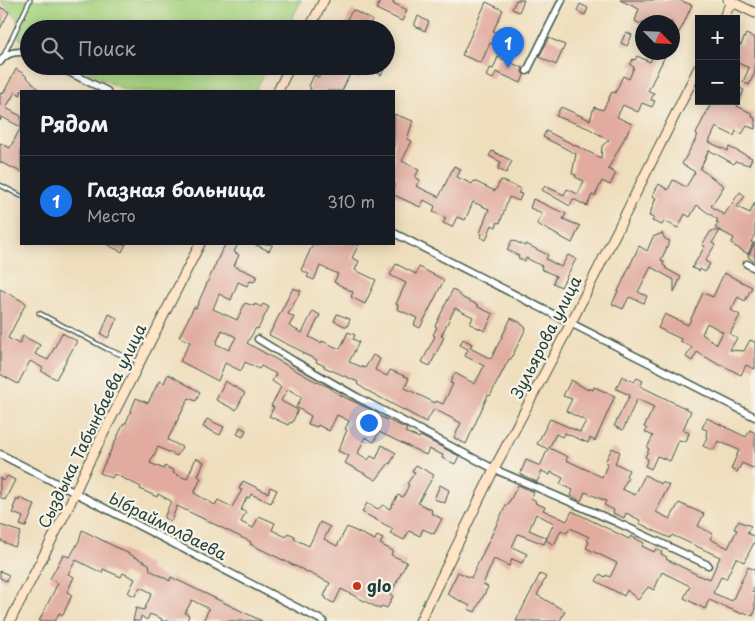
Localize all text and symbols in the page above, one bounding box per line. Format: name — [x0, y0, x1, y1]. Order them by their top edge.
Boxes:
north arrow — [635, 15, 680, 60]
map controls — [695, 15, 740, 105]
button: + — [695, 15, 740, 60]
search box — [20, 20, 395, 75]
pin: 1 — [492, 27, 524, 68]
icon: search — [38, 34, 66, 62]
text: Поиск — [78, 34, 136, 62]
button: − — [695, 60, 740, 105]
text: Рядом — [40, 107, 108, 139]
text: Глазная больница — [87, 175, 265, 203]
text: 1 — [52, 189, 60, 213]
text: 310 m — [327, 189, 375, 213]
text: Место — [87, 203, 136, 227]
street label: Зульярова улица — [504, 271, 586, 402]
street label: Сыздыка Табынбаева улица — [31, 319, 151, 532]
your location — [356, 410, 382, 436]
street label: Ыбраймолдаева — [105, 485, 232, 565]
place label: glo — [367, 573, 392, 597]
marker: glo — [351, 580, 363, 592]

